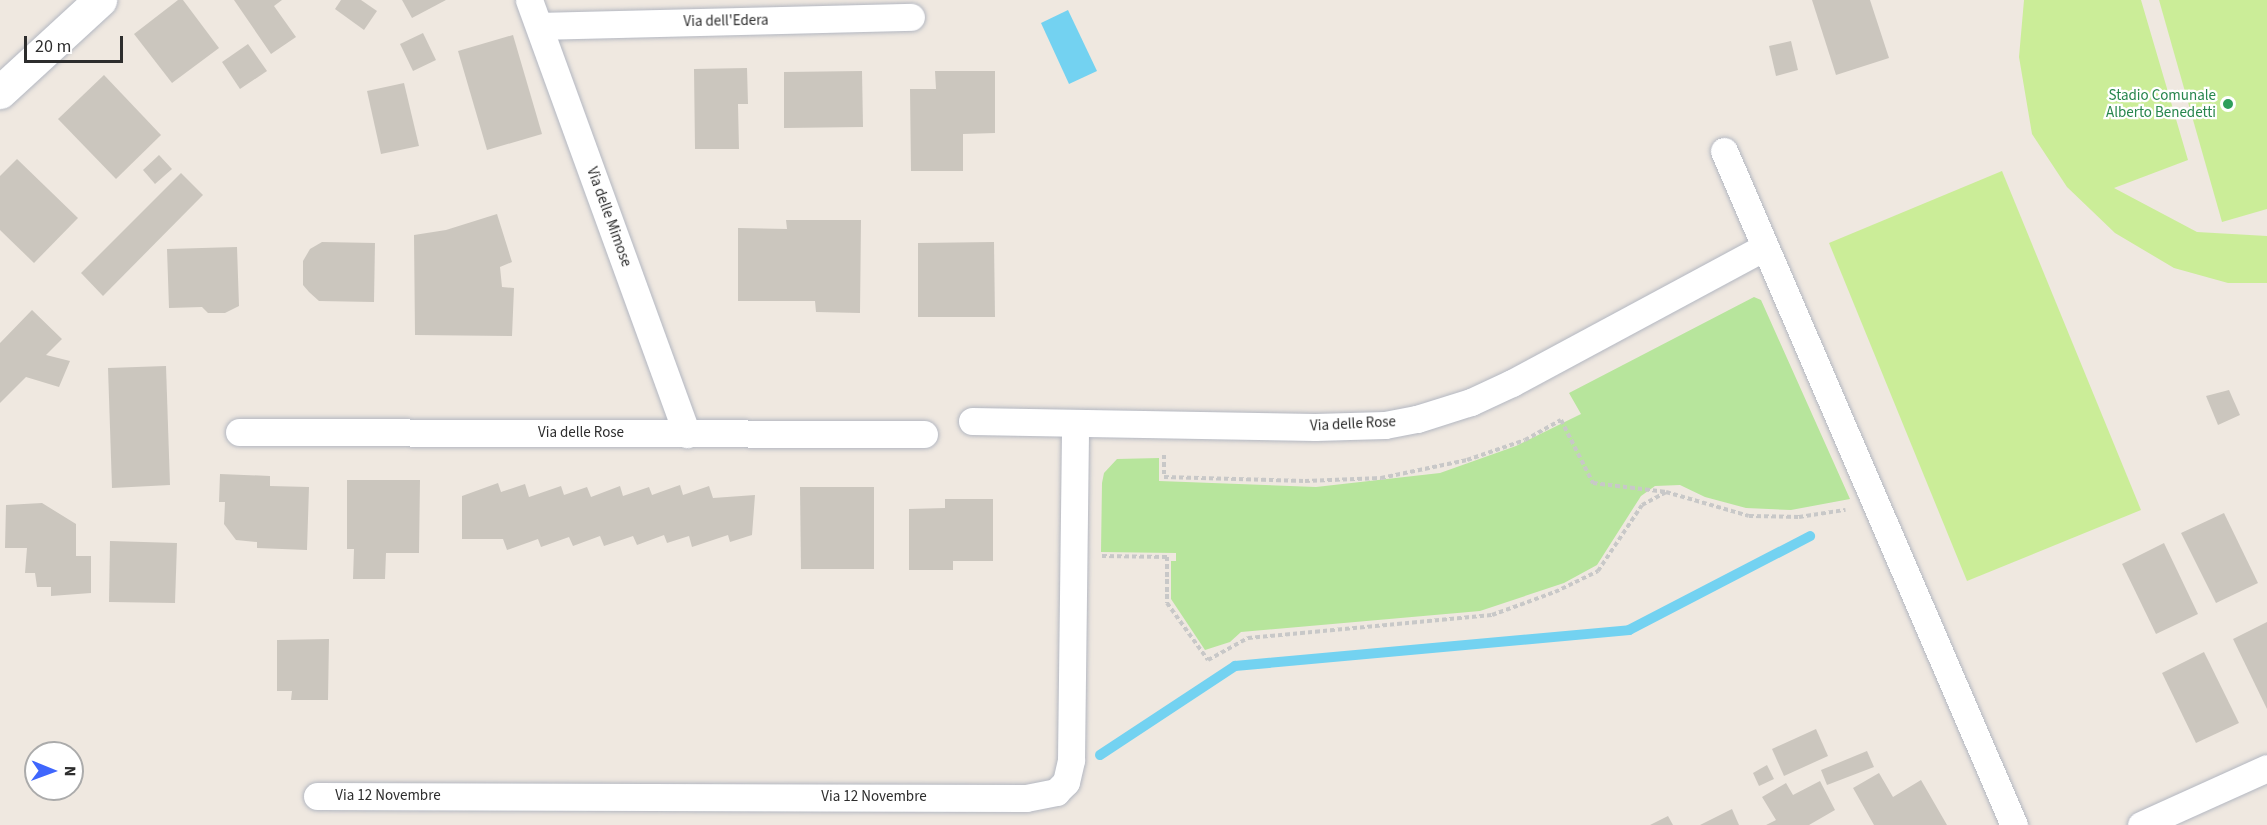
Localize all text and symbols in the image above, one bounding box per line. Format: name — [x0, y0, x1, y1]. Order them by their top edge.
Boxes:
street label: Via dell'Edera — [683, 11, 769, 31]
scale bar — [27, 24, 126, 62]
text: 20 m — [35, 34, 71, 59]
place label: Stadio Comunale Alberto Benedetti — [2106, 86, 2216, 121]
marker: Stadio Comunale Alberto Benedetti — [2221, 97, 2235, 111]
street label: Via delle Mimose — [583, 165, 635, 269]
street label: Via delle Rose — [1310, 413, 1396, 435]
street label: Via delle Rose — [538, 424, 624, 442]
north arrow — [24, 741, 84, 801]
text: N — [59, 766, 81, 777]
street label: Via 12 Novembre — [335, 787, 441, 805]
street label: Via 12 Novembre — [821, 788, 927, 806]

